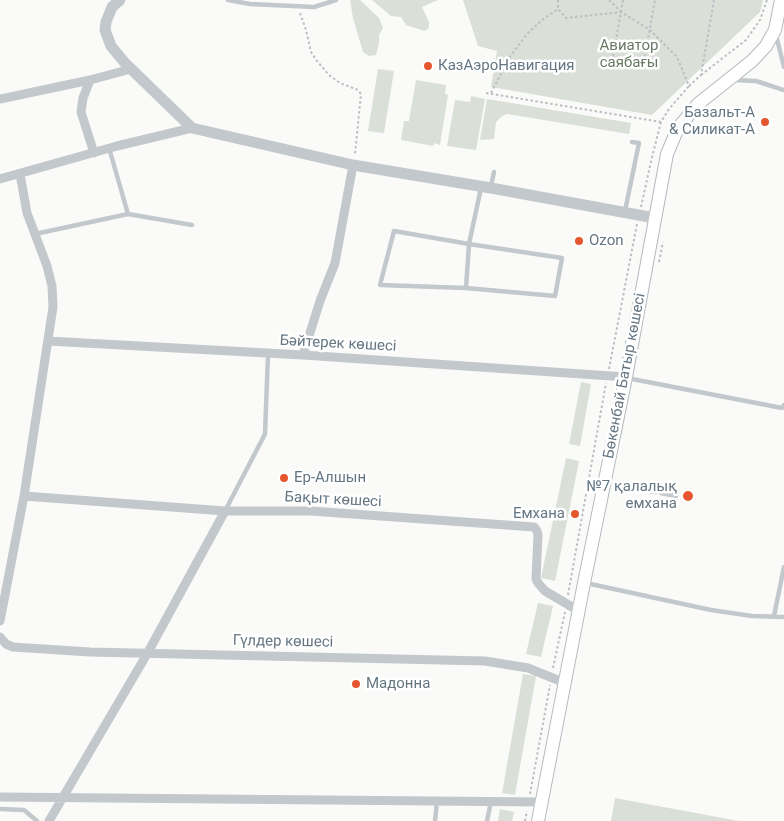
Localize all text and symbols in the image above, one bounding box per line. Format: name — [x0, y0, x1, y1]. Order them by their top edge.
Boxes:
park label: Авиатор саябағы — [600, 37, 658, 72]
place label: КазАэроНавигация — [438, 57, 575, 75]
marker: КазАэроНавигация — [422, 60, 434, 72]
place label: Базальт-А & Силикат-А — [669, 104, 755, 139]
marker: Базальт-А & Силикат-А — [759, 116, 771, 128]
place label: Ozon — [589, 232, 623, 250]
marker: Ozon — [573, 235, 585, 247]
street label: Бөкенбай Батыр көшесі — [600, 292, 650, 460]
street label: Бәйтерек көшесі — [279, 332, 397, 356]
place label: Ер-Алшын — [294, 469, 366, 487]
marker: Ер-Алшын — [278, 472, 290, 484]
place label: №7 қалалық емхана — [586, 478, 677, 513]
street label: Бақыт көшесі — [284, 488, 382, 512]
marker: №7 қалалық емхана — [681, 489, 695, 503]
place label: Емхана — [513, 505, 565, 523]
marker: Емхана — [569, 508, 581, 520]
street label: Гүлдер көшесі — [233, 632, 333, 652]
place label: Мадонна — [366, 675, 430, 693]
marker: Мадонна — [350, 678, 362, 690]

